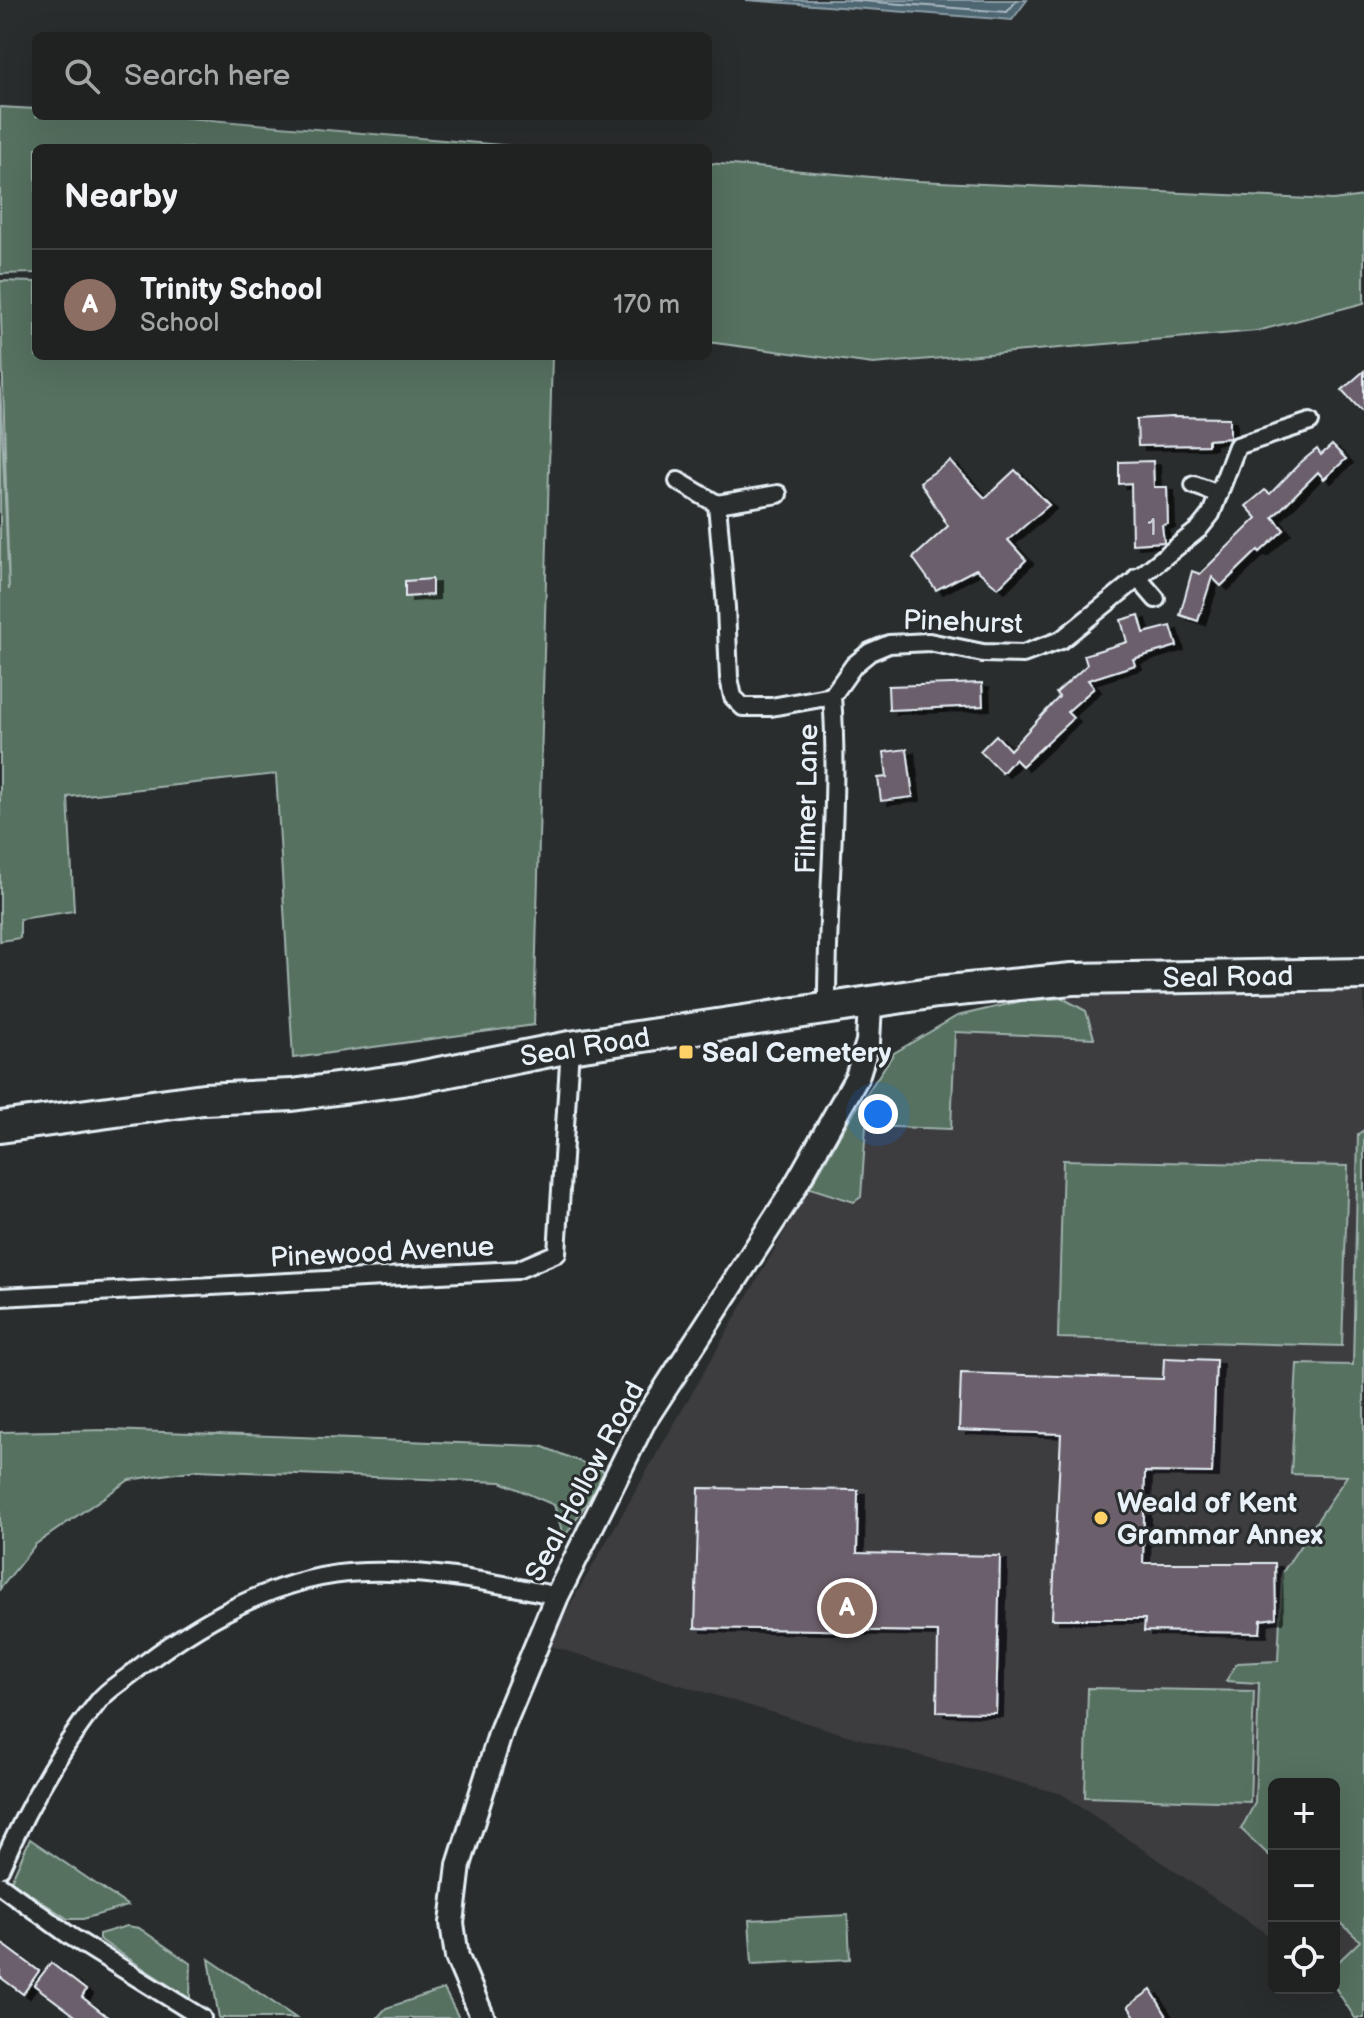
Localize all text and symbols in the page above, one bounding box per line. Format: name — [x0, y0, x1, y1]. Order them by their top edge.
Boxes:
search box — [32, 32, 712, 120]
icon: search — [60, 54, 104, 98]
text: Search here — [124, 58, 290, 94]
text: Nearby — [64, 176, 178, 217]
text: Trinity School — [140, 272, 322, 308]
text: A — [82, 290, 98, 321]
text: 170 m — [613, 290, 680, 321]
text: School — [140, 308, 219, 339]
house number: 1 — [1147, 513, 1157, 542]
street label: Pinehurst — [902, 604, 1024, 641]
street label: Filmer Lane — [790, 724, 825, 875]
street label: Seal Road — [1162, 960, 1294, 995]
street label: Seal Road — [518, 1021, 652, 1074]
place label: Seal Cemetery — [702, 1037, 891, 1070]
marker: Seal Cemetery — [677, 1043, 695, 1061]
your location — [858, 1094, 898, 1134]
street label: Pinewood Avenue — [269, 1230, 495, 1275]
street label: Seal Hollow Road — [519, 1376, 652, 1587]
place label: Weald of Kent Grammar Annex — [1117, 1487, 1323, 1552]
marker: Weald of Kent Grammar Annex — [1092, 1509, 1110, 1527]
pin: A — [821, 1578, 873, 1638]
map controls — [1268, 1778, 1340, 1994]
button: + — [1268, 1778, 1340, 1850]
button: − — [1268, 1850, 1340, 1922]
button: locate — [1268, 1922, 1340, 1994]

